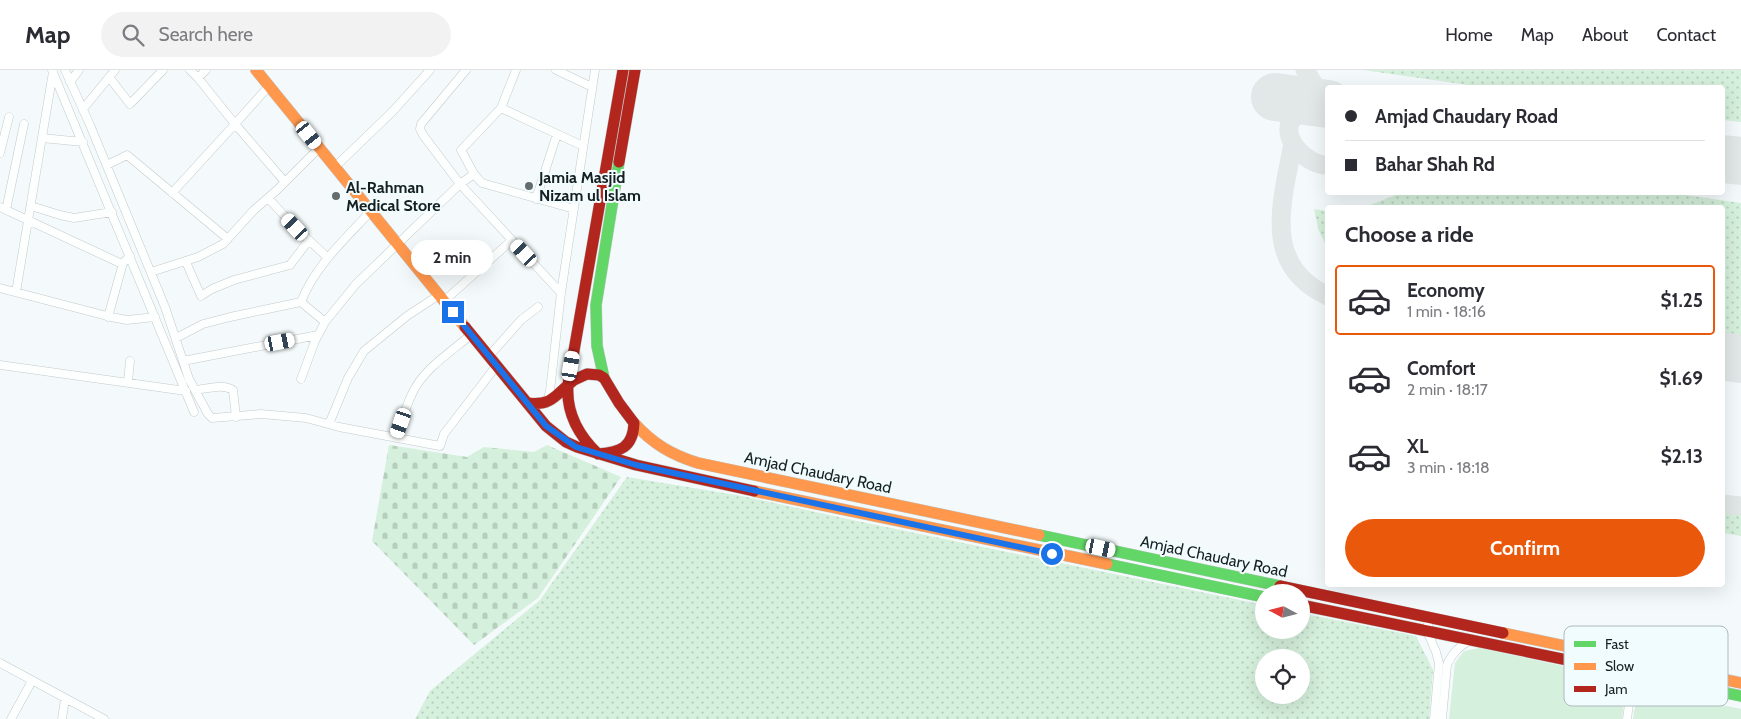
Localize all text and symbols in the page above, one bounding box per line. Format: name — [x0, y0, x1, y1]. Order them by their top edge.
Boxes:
search box — [101, 12, 451, 57]
text: Map — [25, 20, 71, 49]
icon: search — [119, 21, 147, 49]
text: Search here — [159, 23, 253, 46]
text: Home — [1445, 24, 1493, 46]
text: Map — [1521, 24, 1554, 46]
text: About — [1582, 24, 1628, 46]
text: Contact — [1656, 24, 1716, 46]
text: Amjad Chaudary Road — [1375, 105, 1558, 128]
car — [293, 119, 324, 151]
text: Bahar Shah Rd — [1375, 153, 1495, 176]
place label: Jamia Masjid Nizam ul Islam — [538, 168, 641, 205]
place label: Al-Rahman Medical Store — [346, 178, 440, 215]
marker: Jamia Masjid Nizam ul Islam — [523, 180, 535, 192]
marker: Al-Rahman Medical Store — [330, 190, 342, 202]
car — [279, 211, 310, 243]
text: Choose a ride — [1345, 221, 1474, 248]
car — [508, 237, 539, 269]
callout: 2 min — [412, 240, 494, 274]
text: 2 min — [433, 248, 471, 267]
icon: car — [1347, 278, 1392, 323]
text: Economy — [1407, 279, 1485, 302]
text: $1.25 — [1660, 289, 1703, 312]
route end — [442, 301, 464, 323]
text: 1 min · 18:16 — [1407, 302, 1486, 321]
car — [263, 332, 296, 352]
car — [561, 350, 580, 382]
icon: car — [1347, 356, 1392, 401]
text: Comfort — [1407, 357, 1476, 380]
text: $1.69 — [1659, 367, 1703, 390]
text: 2 min · 18:17 — [1407, 380, 1488, 399]
car — [389, 406, 412, 440]
icon: car — [1347, 434, 1392, 479]
text: XL — [1407, 435, 1428, 458]
text: $2.13 — [1661, 445, 1703, 468]
street label: Amjad Chaudary Road — [743, 448, 893, 497]
text: 3 min · 18:18 — [1407, 458, 1490, 477]
button: Confirm — [1345, 519, 1705, 577]
street label: Amjad Chaudary Road — [1139, 532, 1289, 581]
car — [1084, 538, 1117, 558]
route start — [1041, 543, 1063, 565]
north arrow — [1255, 584, 1310, 639]
map controls — [1255, 584, 1310, 704]
legend — [1564, 626, 1728, 706]
text: Fast — [1605, 635, 1629, 653]
button: locate — [1255, 649, 1310, 704]
text: Slow — [1605, 657, 1634, 675]
text: Jam — [1604, 680, 1627, 698]

